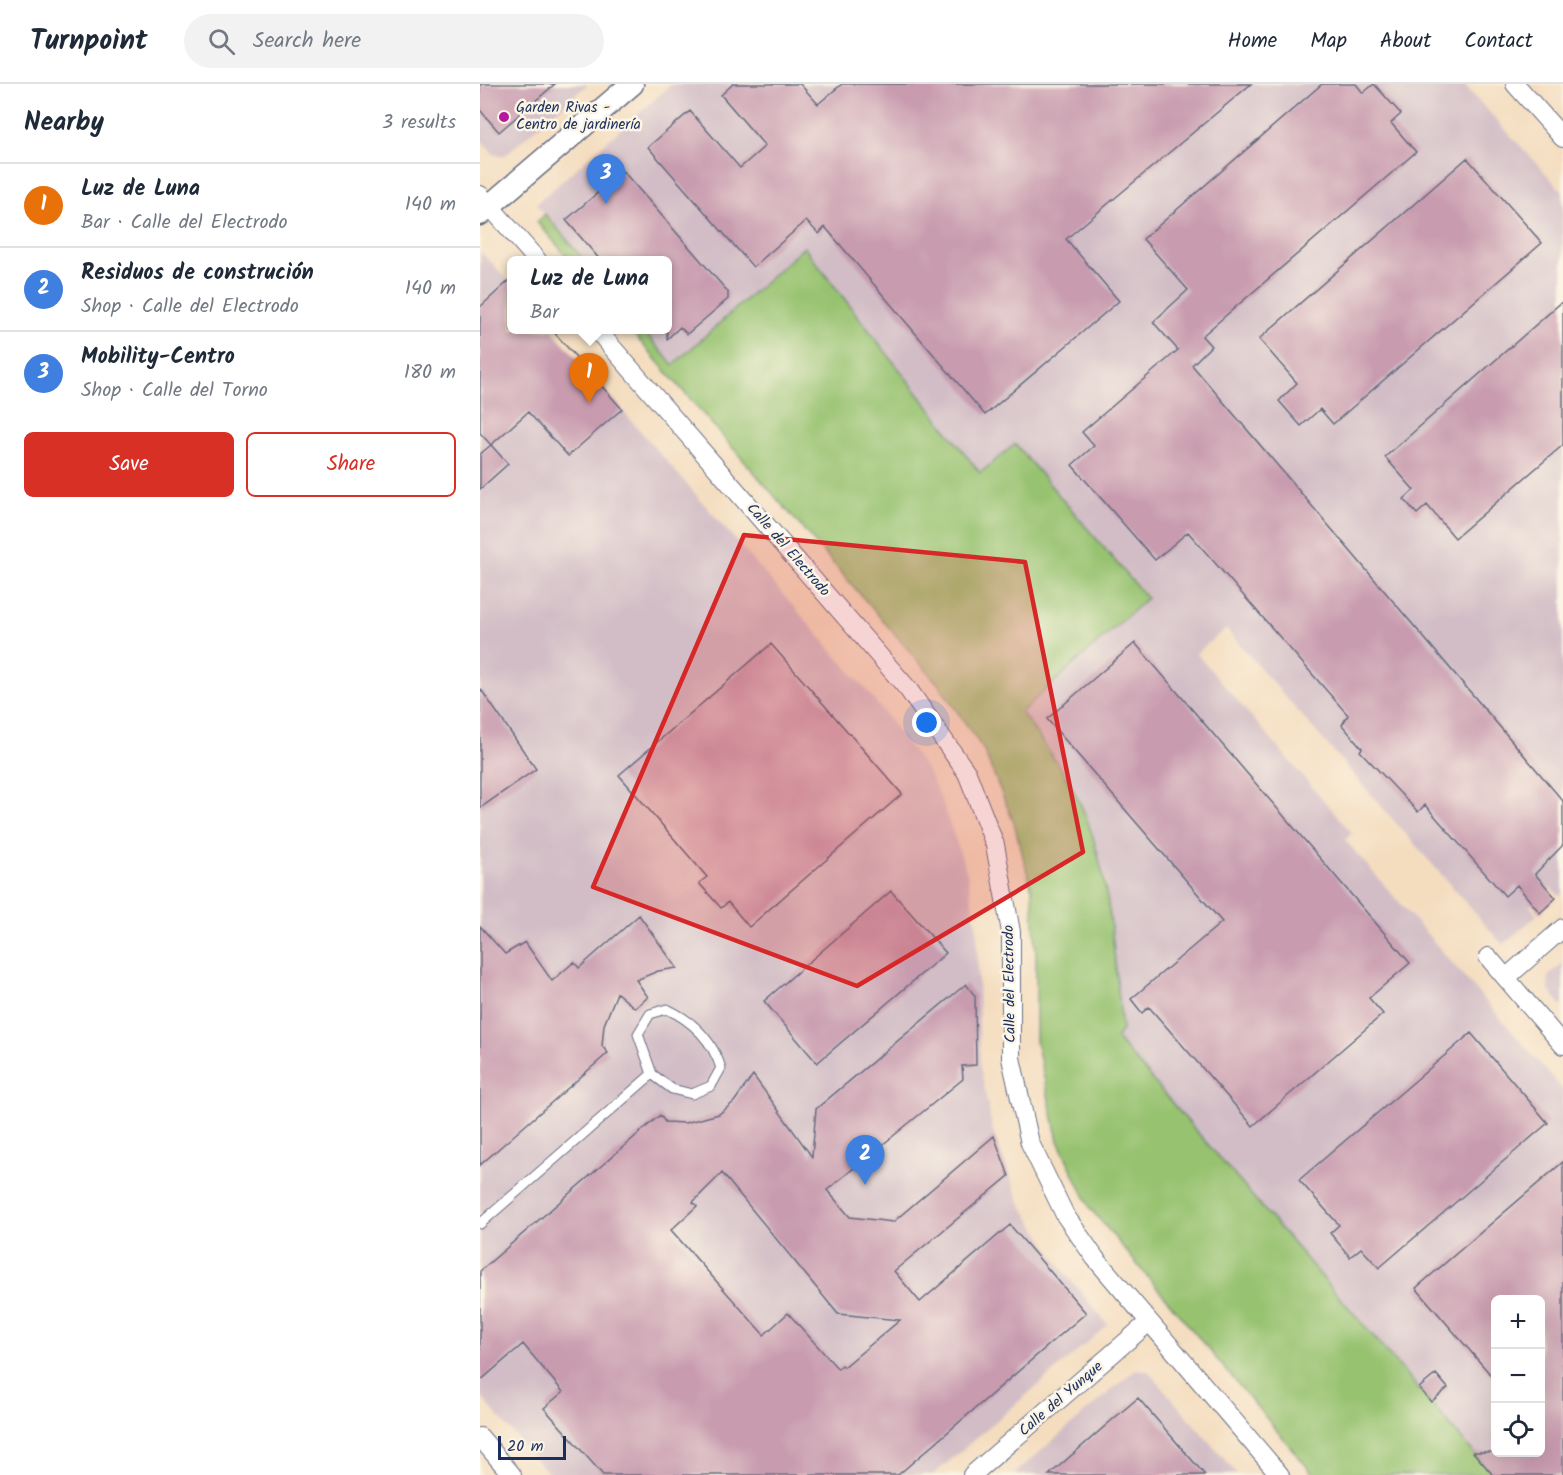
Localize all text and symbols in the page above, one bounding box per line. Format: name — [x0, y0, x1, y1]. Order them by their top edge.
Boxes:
search box — [184, 14, 604, 68]
text: Turnpoint — [30, 19, 148, 64]
text: Search here — [253, 24, 361, 59]
icon: search — [205, 25, 238, 58]
text: Home — [1228, 25, 1277, 58]
text: Map — [1310, 25, 1347, 58]
text: About — [1380, 25, 1431, 58]
text: Contact — [1464, 25, 1533, 58]
place label: Garden Rivas - Centro de jardinería — [516, 96, 641, 137]
text: Nearby — [24, 102, 104, 144]
text: 3 results — [382, 107, 456, 139]
marker: Garden Rivas - Centro de jardinería — [497, 110, 511, 124]
pin: 3 — [586, 154, 626, 204]
text: Luz de Luna — [81, 172, 200, 207]
text: 1 — [40, 189, 47, 221]
text: 140 m — [405, 189, 456, 221]
text: Bar · Calle del Electrodo — [81, 207, 288, 239]
text: Residuos de construción — [81, 256, 314, 291]
popup — [507, 256, 672, 334]
text: Luz de Luna — [530, 262, 649, 297]
text: 2 — [38, 273, 49, 305]
text: 140 m — [405, 273, 456, 305]
text: Shop · Calle del Electrodo — [81, 291, 299, 323]
text: Bar — [530, 297, 559, 329]
text: Mobility-Centro — [81, 340, 235, 375]
pin: 1 — [570, 354, 608, 403]
text: 3 — [38, 357, 49, 389]
text: 180 m — [404, 357, 456, 389]
text: Shop · Calle del Torno — [81, 375, 268, 407]
button: Save — [24, 432, 234, 497]
button: Share — [246, 432, 456, 497]
street label: Calle del Electrodo — [740, 498, 836, 602]
your location — [912, 708, 941, 737]
street label: Calle del Electrodo — [997, 925, 1023, 1043]
pin: 2 — [846, 1136, 884, 1185]
map controls — [1491, 1295, 1545, 1457]
button: + — [1491, 1295, 1545, 1349]
button: − — [1491, 1349, 1545, 1403]
street label: Calle del Yunque — [1014, 1355, 1109, 1442]
button: locate — [1491, 1403, 1545, 1457]
scale bar — [498, 1433, 566, 1460]
text: 20 m — [507, 1434, 543, 1459]

